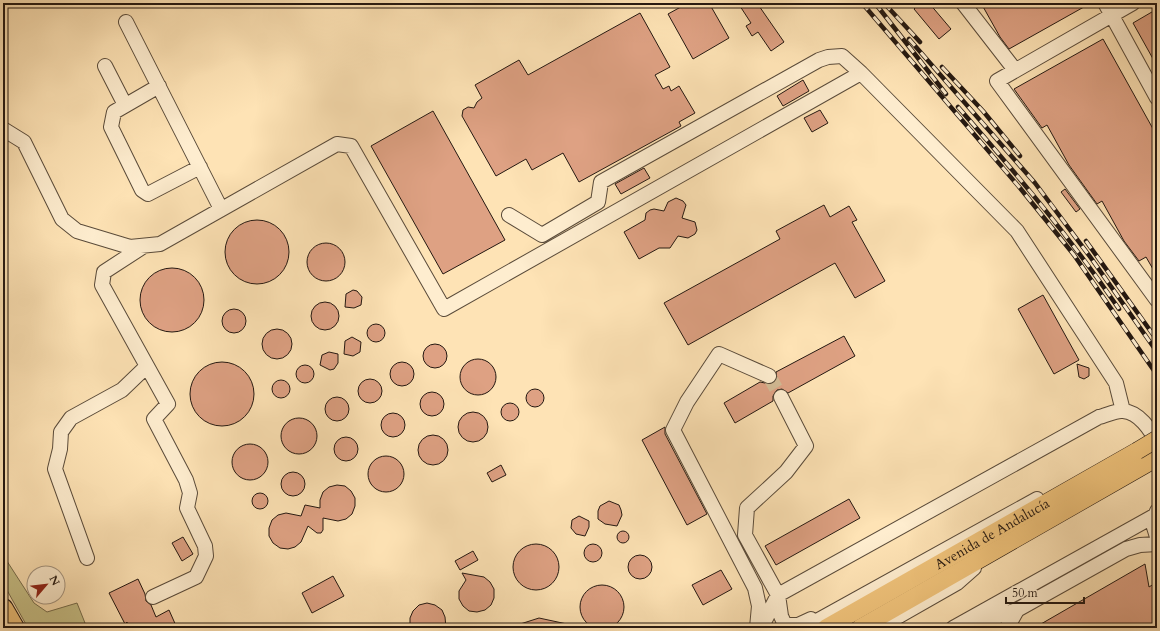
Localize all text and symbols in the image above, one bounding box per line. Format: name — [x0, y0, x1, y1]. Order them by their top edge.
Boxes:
street label: Avenida de Andalucía — [931, 494, 1053, 574]
north arrow — [26, 565, 66, 605]
text: N — [46, 573, 63, 589]
scale bar — [1006, 579, 1084, 605]
text: 50 m — [1012, 585, 1039, 601]

